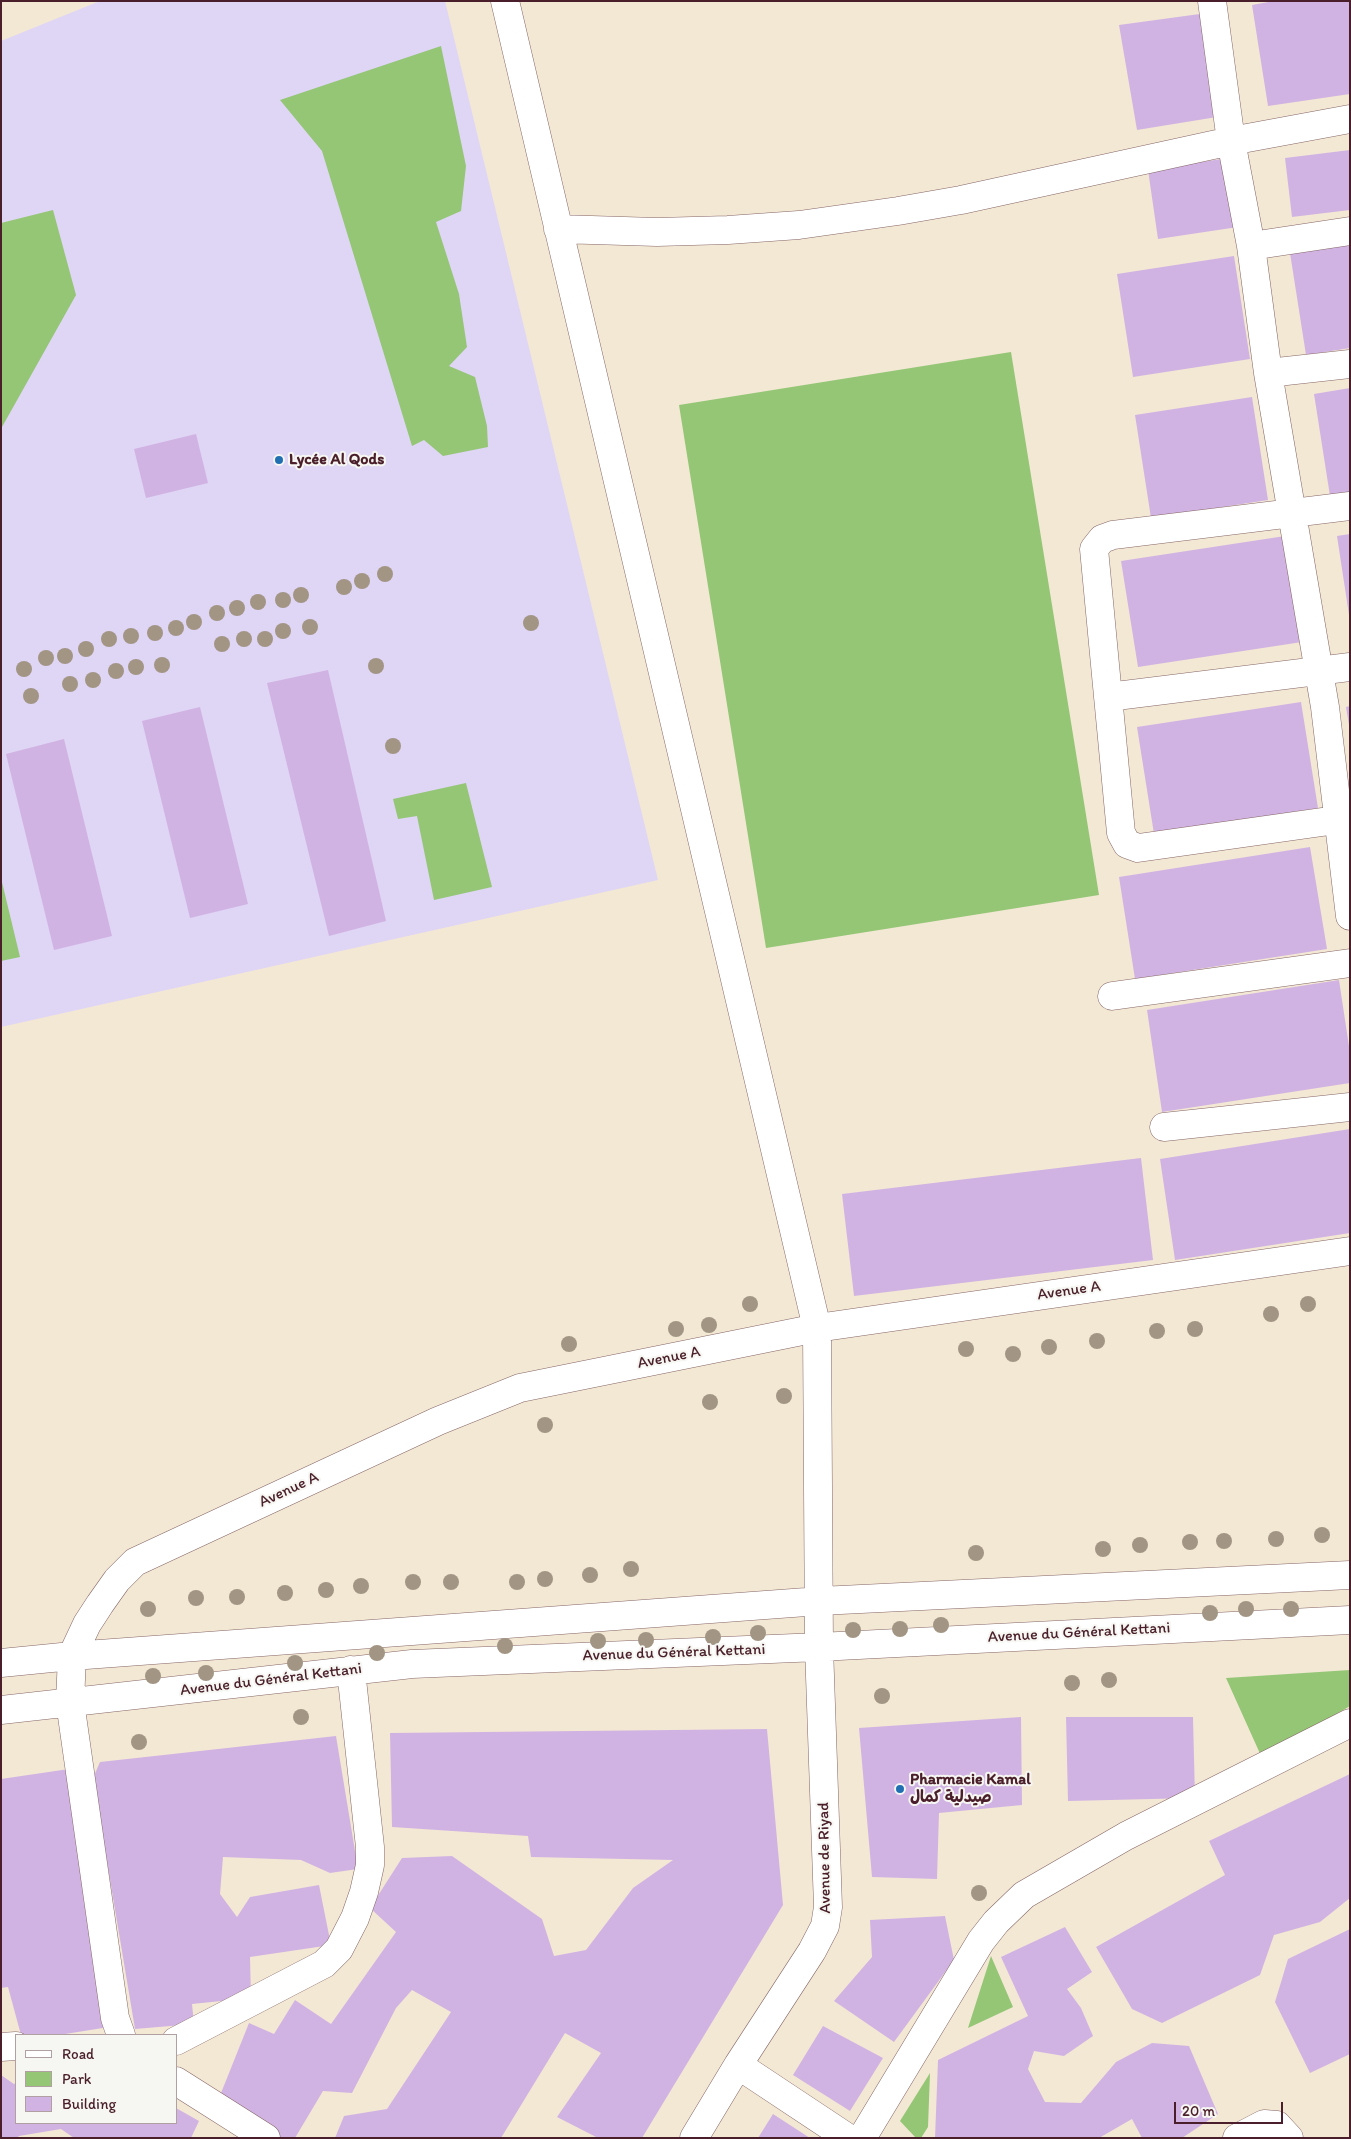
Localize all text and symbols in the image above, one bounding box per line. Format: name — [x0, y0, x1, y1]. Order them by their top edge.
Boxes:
place label: Lycée Al Qods — [289, 450, 384, 470]
marker: Lycée Al Qods — [273, 454, 285, 466]
street label: Avenue A — [1036, 1277, 1102, 1305]
street label: Avenue A — [636, 1342, 702, 1374]
street label: Avenue A — [256, 1468, 322, 1512]
street label: Avenue du Général Kettani — [987, 1619, 1171, 1647]
street label: Avenue du Général Kettani — [582, 1640, 766, 1666]
street label: Avenue du Général Kettani — [179, 1659, 363, 1701]
place label: Pharmacie Kamal صيدلية كمال — [910, 1770, 1031, 1808]
marker: Pharmacie Kamal صيدلية كمال — [894, 1783, 906, 1795]
street label: Avenue de Riyad — [814, 1802, 836, 1914]
legend — [15, 2034, 178, 2124]
text: Road — [62, 2045, 94, 2063]
text: Park — [62, 2070, 92, 2088]
scale bar — [1176, 2092, 1285, 2124]
text: Building — [62, 2095, 116, 2113]
text: 20 m — [1182, 2102, 1215, 2120]

